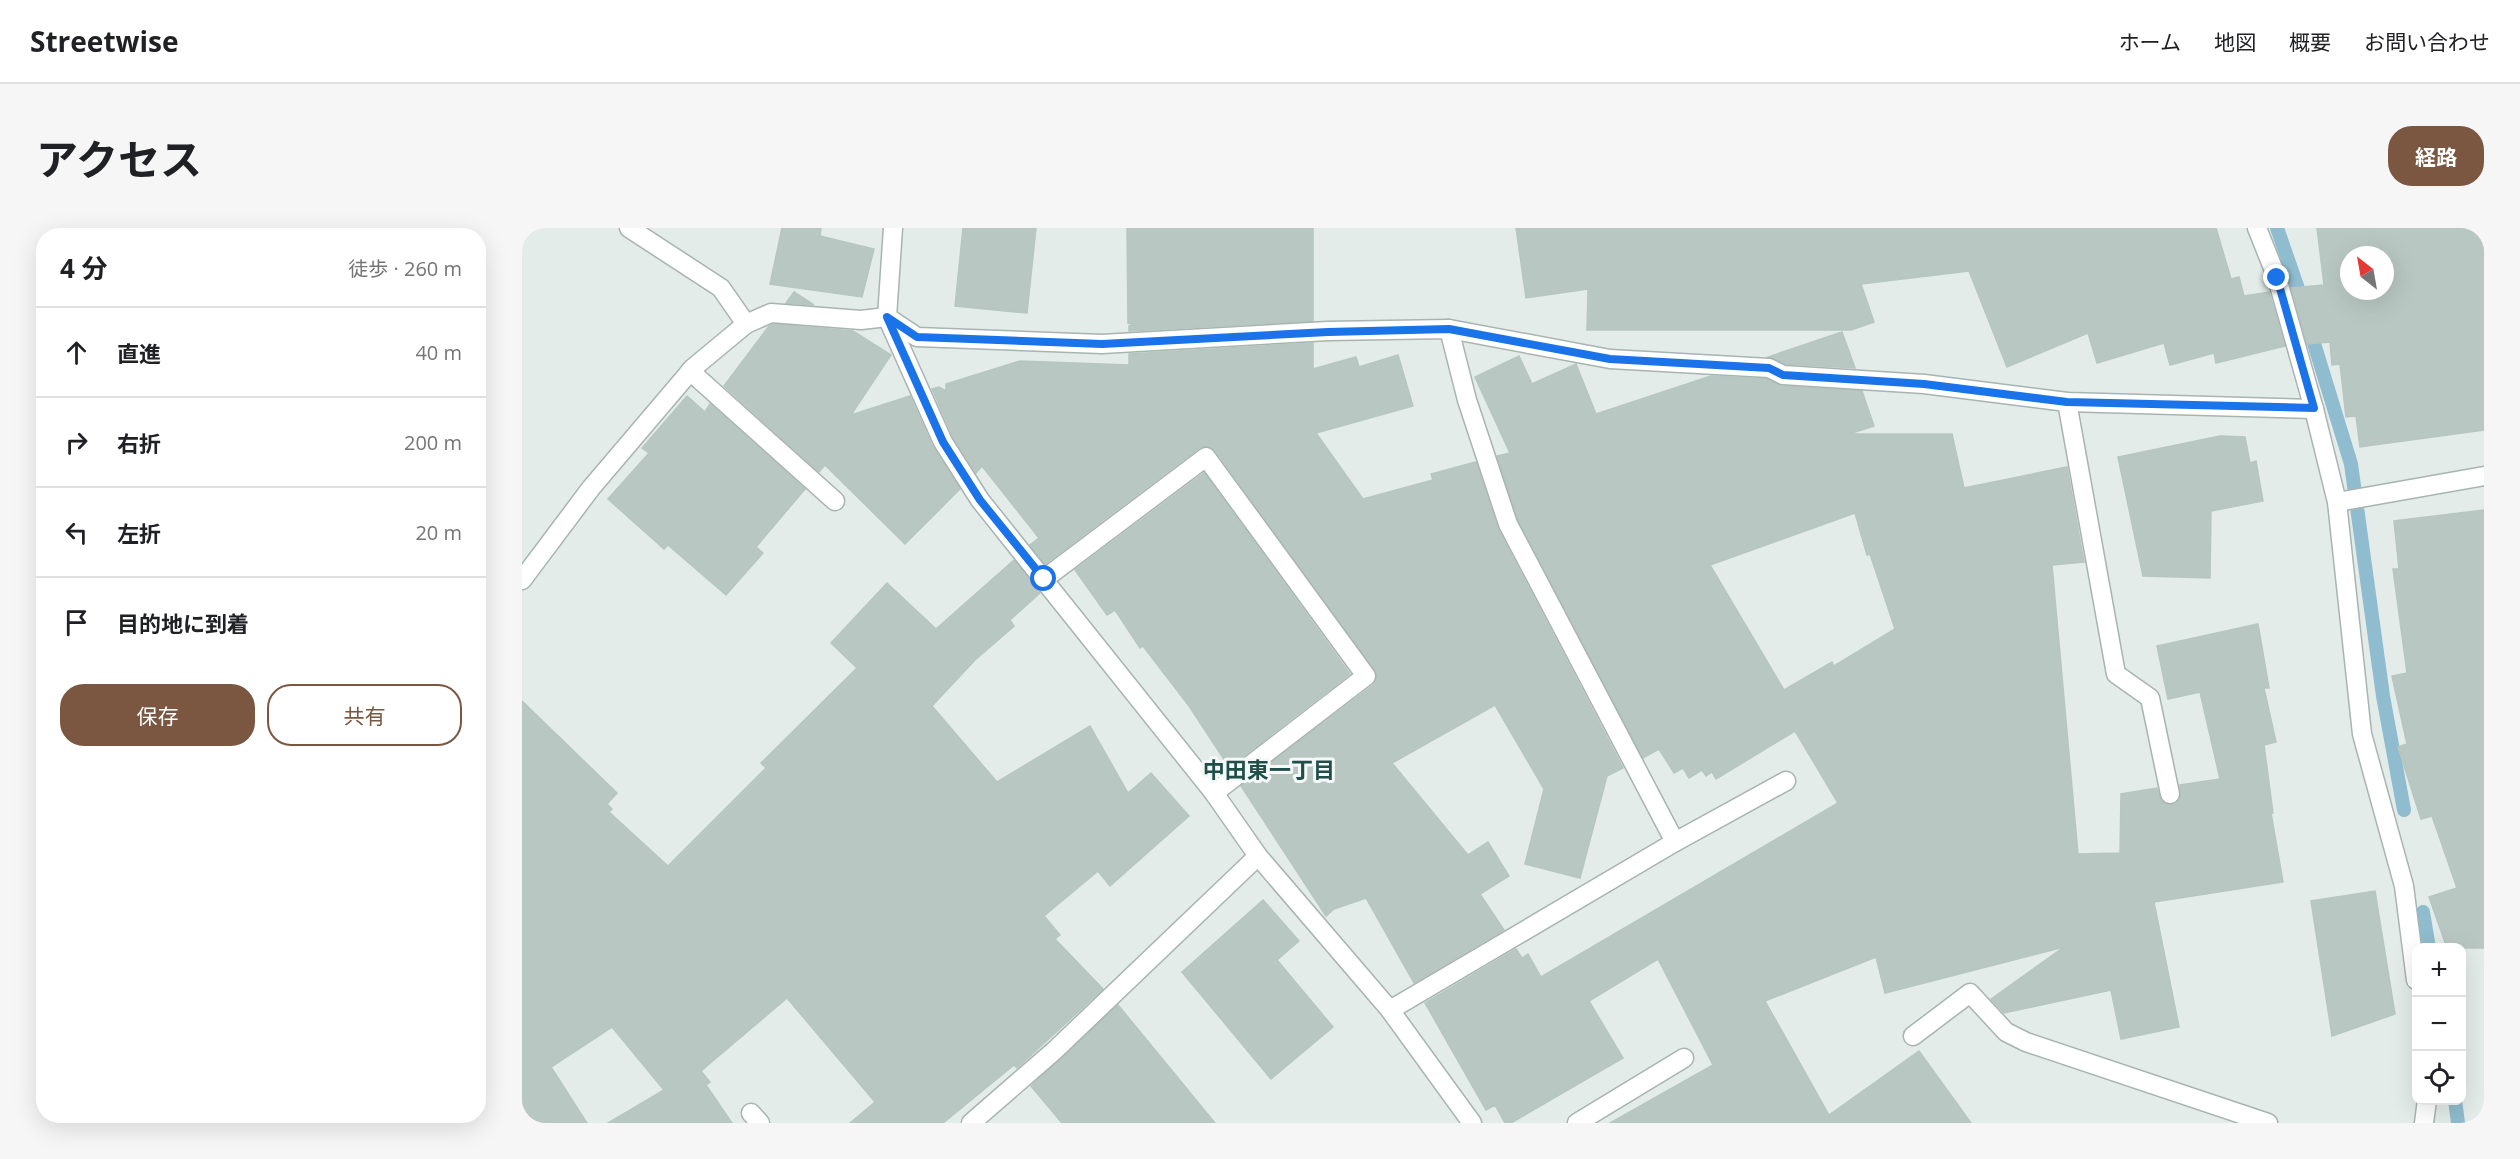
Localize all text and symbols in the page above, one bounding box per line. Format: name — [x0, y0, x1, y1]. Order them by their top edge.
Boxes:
text: Streetwise — [30, 22, 179, 60]
text: ホーム — [2119, 28, 2181, 56]
text: 地図 — [2214, 28, 2256, 56]
text: 概要 — [2289, 28, 2331, 56]
text: お問い合わせ — [2364, 28, 2490, 56]
button: 経路 — [2388, 126, 2484, 186]
text: アクセス — [36, 130, 202, 187]
north arrow — [2340, 246, 2394, 300]
text: 4 分 — [60, 250, 108, 286]
text: 徒歩 · 260 m — [348, 255, 462, 282]
route end — [2263, 264, 2289, 290]
icon: ahead — [60, 336, 93, 369]
text: 直進 — [117, 338, 161, 368]
text: 40 m — [415, 339, 462, 366]
icon: right — [60, 426, 93, 459]
text: 右折 — [117, 428, 161, 458]
text: 200 m — [404, 429, 462, 456]
icon: left — [60, 516, 93, 549]
text: 左折 — [117, 518, 161, 548]
text: 20 m — [415, 519, 462, 546]
route start — [1030, 565, 1056, 591]
icon: arrive — [60, 606, 93, 639]
text: 目的地に到着 — [117, 608, 249, 638]
button: 保存 — [60, 684, 255, 746]
button: 共有 — [267, 684, 462, 746]
district label: 中田東一丁目 — [1203, 754, 1335, 784]
map controls — [2412, 943, 2466, 1105]
button: + — [2412, 943, 2466, 997]
button: − — [2412, 997, 2466, 1051]
button: locate — [2412, 1051, 2466, 1105]

